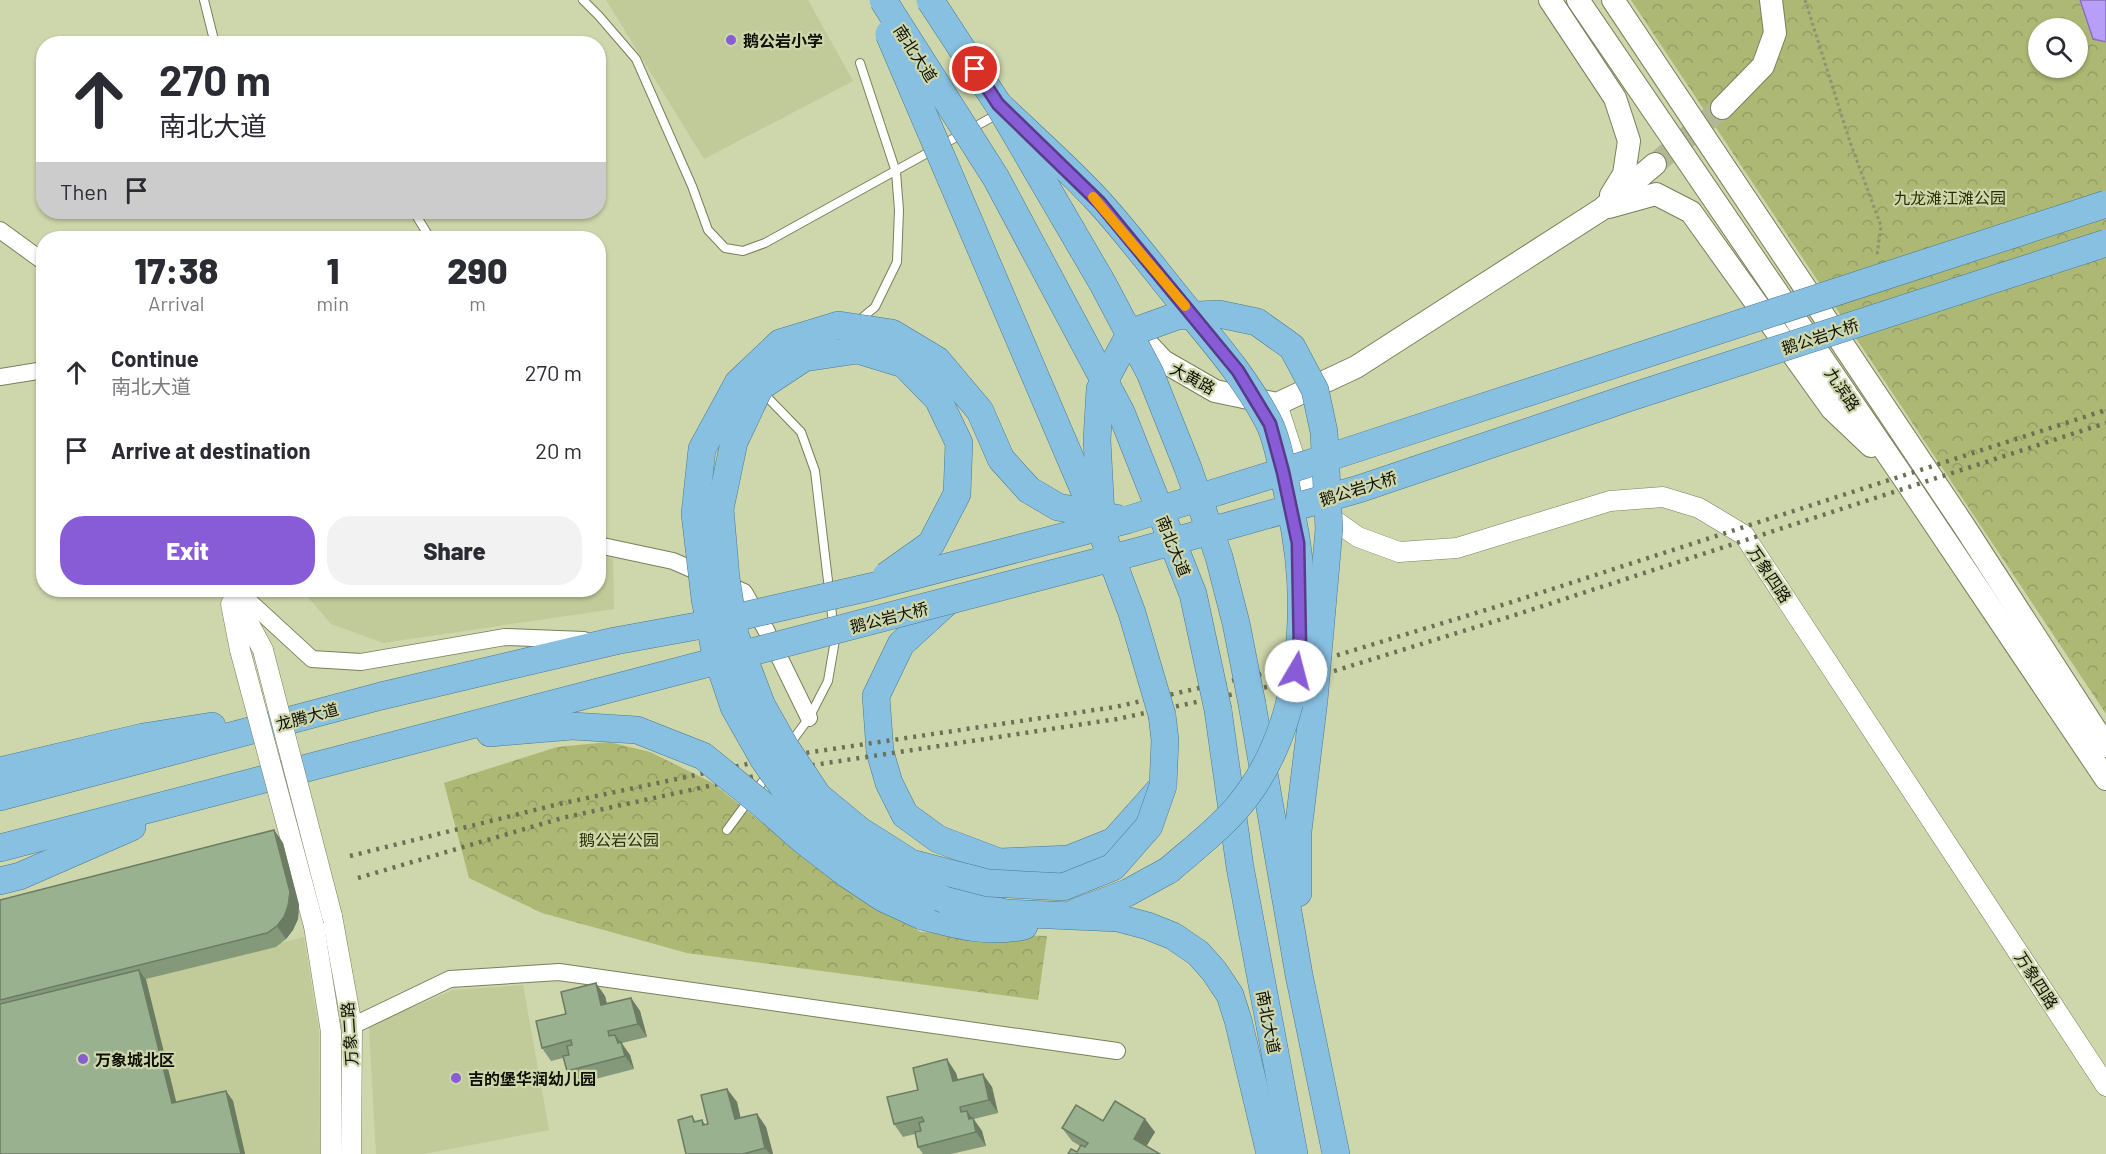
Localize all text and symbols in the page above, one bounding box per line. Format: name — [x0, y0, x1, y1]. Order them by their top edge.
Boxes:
map controls — [2028, 18, 2088, 78]
button: search — [2028, 18, 2088, 78]
street label: 南北大道 — [891, 21, 941, 85]
place label: 鹅公岩小学 — [743, 31, 823, 50]
marker: 鹅公岩小学 — [724, 33, 738, 47]
pin — [949, 43, 1000, 94]
icon: arrive — [958, 52, 991, 85]
text: 270 m — [159, 54, 271, 104]
icon: ahead — [60, 60, 138, 138]
text: 南北大道 — [159, 109, 267, 141]
icon: arrive — [120, 174, 153, 207]
text: Then — [60, 178, 108, 204]
park label: 九龙滩江滩公园 — [1894, 188, 2006, 207]
text: 17:38 — [134, 248, 218, 291]
text: 1 — [326, 248, 339, 291]
text: 290 — [447, 248, 508, 291]
text: Arrival — [148, 291, 204, 315]
text: min — [317, 291, 349, 315]
text: m — [469, 291, 486, 315]
street label: 鹅公岩大桥 — [1779, 315, 1861, 357]
text: Continue — [111, 345, 199, 371]
icon: ahead — [60, 356, 93, 389]
street label: 大黄路 — [1167, 358, 1219, 398]
text: 270 m — [525, 359, 582, 385]
street label: 九滨路 — [1822, 364, 1864, 414]
text: 南北大道 — [111, 374, 191, 398]
icon: arrive — [60, 434, 93, 467]
text: Arrive at destination — [111, 437, 310, 463]
text: 20 m — [535, 437, 582, 463]
street label: 鹅公岩大桥 — [1317, 467, 1399, 509]
street label: 南北大道 — [1153, 513, 1195, 579]
button: Exit — [60, 516, 315, 585]
button: Share — [327, 516, 582, 585]
street label: 万象四路 — [1744, 542, 1796, 606]
street label: 鹅公岩大桥 — [848, 598, 930, 636]
position arrow — [1264, 639, 1328, 703]
street label: 龙腾大道 — [274, 699, 340, 733]
park label: 鹅公岩公园 — [579, 830, 659, 849]
street label: 万象四路 — [2012, 948, 2062, 1012]
street label: 南北大道 — [1254, 989, 1284, 1055]
street label: 万象二路 — [337, 1001, 361, 1067]
place label: 万象城北区 — [95, 1050, 175, 1069]
marker: 万象城北区 — [76, 1052, 90, 1066]
place label: 吉的堡华润幼儿园 — [468, 1069, 596, 1088]
marker: 吉的堡华润幼儿园 — [449, 1071, 463, 1085]

